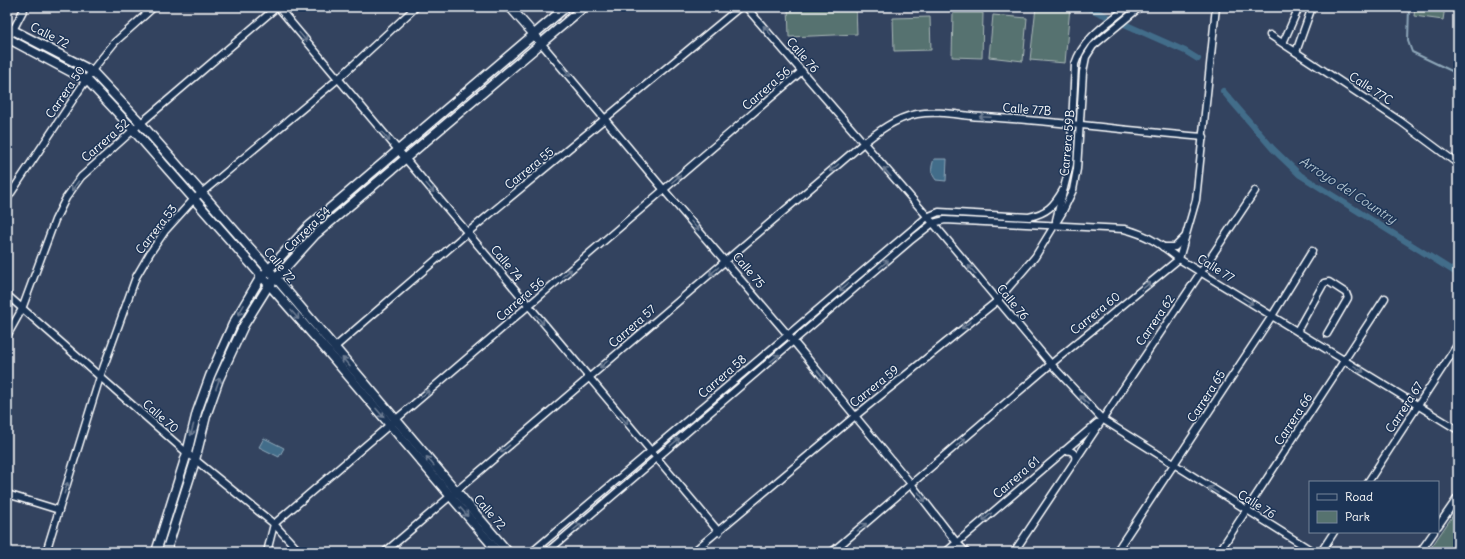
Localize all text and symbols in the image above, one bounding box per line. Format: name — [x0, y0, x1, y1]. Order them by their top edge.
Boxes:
street label: Calle 72 — [28, 19, 72, 51]
one-way arrow — [762, 25, 771, 36]
one-way arrow — [299, 32, 308, 42]
street label: Calle 76 — [784, 34, 822, 76]
street label: Carrera 50 — [42, 63, 88, 121]
street label: Carrera 56 — [739, 63, 793, 113]
one-way arrow — [562, 67, 571, 78]
street label: Calle 77C — [1346, 68, 1396, 108]
street label: Calle 77B — [1002, 100, 1052, 118]
street label: Carrera 59B — [1057, 109, 1077, 177]
one-way arrow — [979, 114, 992, 121]
street label: Carrera 52 — [78, 115, 132, 165]
one-way arrow — [382, 132, 390, 143]
street label: Carrera 55 — [501, 144, 557, 192]
water label: Arroyo del Country — [1296, 152, 1401, 229]
one-way arrow — [828, 163, 839, 172]
one-way arrow — [883, 166, 892, 177]
one-way arrow — [670, 175, 681, 184]
one-way arrow — [71, 180, 79, 191]
one-way arrow — [425, 183, 434, 194]
street label: Carrera 53 — [132, 201, 180, 257]
street label: Carrera 54 — [281, 203, 333, 255]
one-way arrow — [690, 220, 699, 230]
street label: Calle 74 — [488, 242, 526, 284]
street label: Calle 72 — [261, 244, 299, 286]
street label: Calle 75 — [730, 249, 768, 291]
street label: Calle 77 — [1195, 251, 1238, 285]
one-way arrow — [879, 260, 889, 269]
one-way arrow — [967, 265, 976, 276]
one-way arrow — [708, 266, 719, 275]
one-way arrow — [561, 269, 571, 278]
street label: Carrera 56 — [493, 274, 547, 324]
street label: Calle 76 — [994, 281, 1032, 323]
one-way arrow — [839, 282, 849, 291]
one-way arrow — [1140, 282, 1151, 291]
street label: Carrera 60 — [1067, 288, 1123, 338]
street label: Carrera 62 — [1132, 291, 1178, 348]
one-way arrow — [1242, 298, 1254, 306]
street label: Carrera 57 — [605, 301, 659, 351]
one-way arrow — [236, 304, 244, 316]
one-way arrow — [290, 310, 299, 320]
one-way arrow — [536, 315, 545, 325]
one-way arrow — [961, 321, 972, 330]
street label: Carrera 58 — [695, 351, 749, 401]
one-way arrow — [769, 354, 779, 363]
one-way arrow — [342, 358, 351, 368]
one-way arrow — [599, 360, 610, 369]
street label: Carrera 59 — [846, 362, 902, 410]
one-way arrow — [1353, 366, 1365, 374]
street label: Carrera 65 — [1184, 367, 1228, 425]
one-way arrow — [817, 370, 825, 381]
one-way arrow — [215, 376, 222, 389]
street label: Carrera 67 — [1382, 379, 1426, 435]
one-way arrow — [420, 390, 431, 399]
street label: Carrera 66 — [1271, 390, 1315, 448]
one-way arrow — [1079, 395, 1089, 405]
street label: Calle 70 — [140, 396, 182, 436]
one-way arrow — [375, 408, 384, 418]
one-way arrow — [620, 414, 629, 425]
one-way arrow — [188, 423, 196, 436]
one-way arrow — [670, 438, 681, 447]
one-way arrow — [955, 438, 966, 447]
one-way arrow — [500, 444, 511, 453]
street label: Carrera 61 — [990, 453, 1042, 501]
one-way arrow — [426, 456, 435, 466]
legend — [1309, 481, 1439, 533]
one-way arrow — [63, 482, 70, 495]
one-way arrow — [1207, 485, 1219, 493]
street label: Calle 76 — [1235, 487, 1279, 522]
text: Road — [1345, 489, 1373, 504]
street label: Calle 72 — [471, 491, 510, 533]
one-way arrow — [917, 492, 926, 503]
one-way arrow — [459, 507, 468, 518]
text: Park — [1345, 509, 1370, 524]
one-way arrow — [981, 513, 992, 522]
one-way arrow — [571, 522, 582, 531]
one-way arrow — [856, 522, 867, 531]

